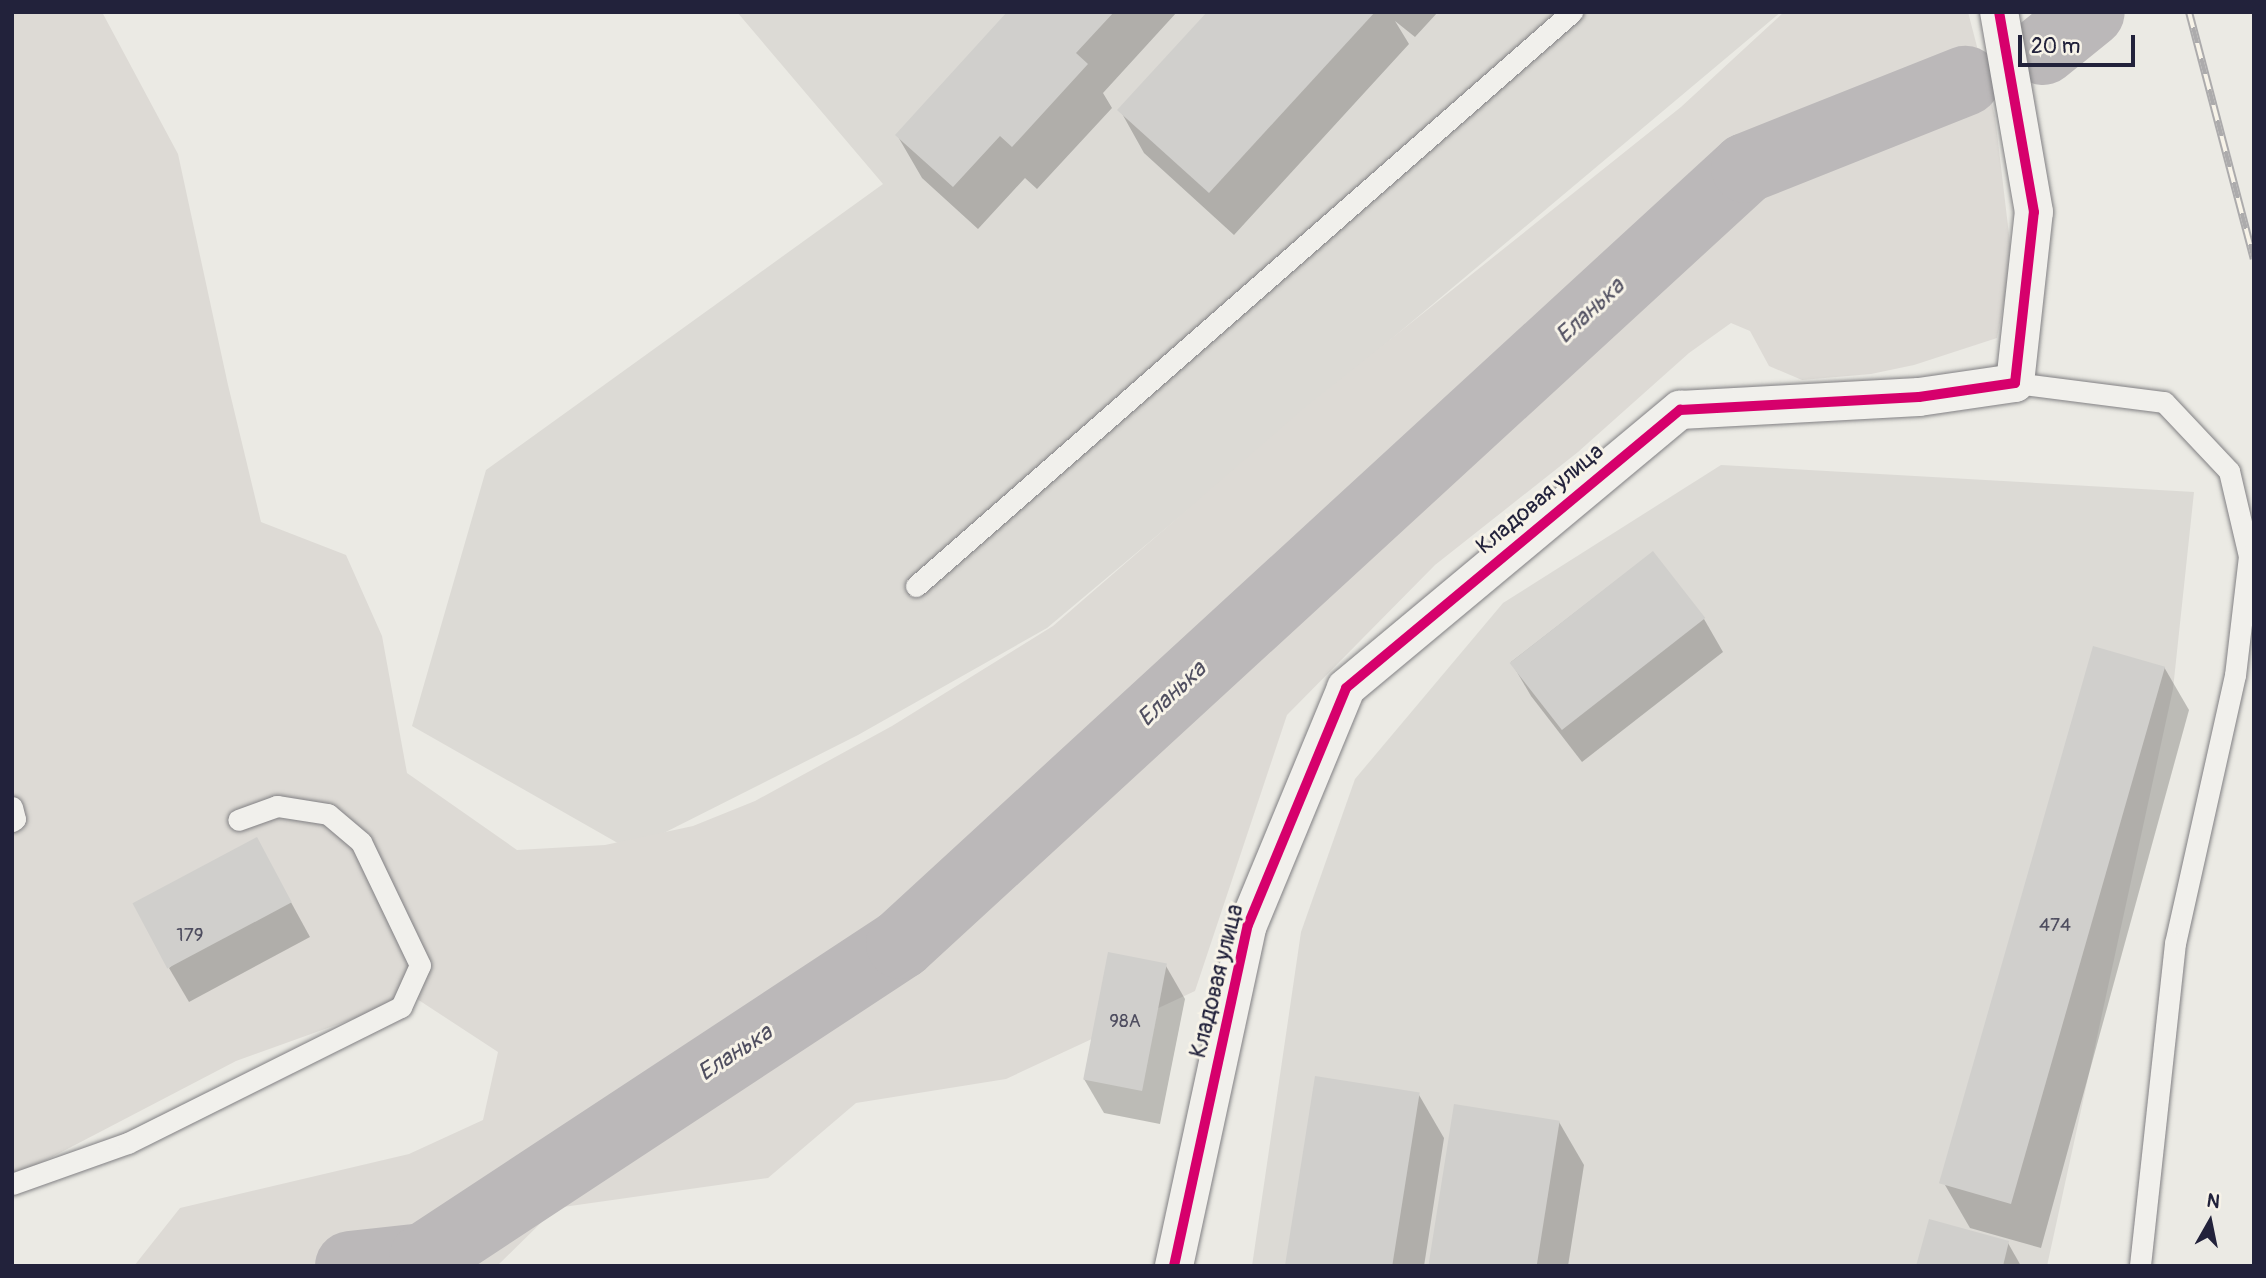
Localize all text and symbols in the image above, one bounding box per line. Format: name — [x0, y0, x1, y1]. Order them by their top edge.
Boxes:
scale bar — [2021, 21, 2138, 65]
text: 20 m — [2031, 33, 2080, 60]
water label: Еланька — [1550, 272, 1630, 350]
street label: Кладовая улица — [1471, 438, 1609, 560]
water label: Еланька — [1132, 655, 1212, 733]
street label: Кладовая улица — [1185, 901, 1249, 1061]
house number: 474 — [2039, 915, 2071, 937]
house number: 179 — [176, 925, 204, 947]
house number: 98А — [1109, 1011, 1141, 1033]
water label: Еланька — [692, 1018, 778, 1088]
north arrow — [2175, 1187, 2245, 1257]
text: N — [2205, 1188, 2222, 1214]

